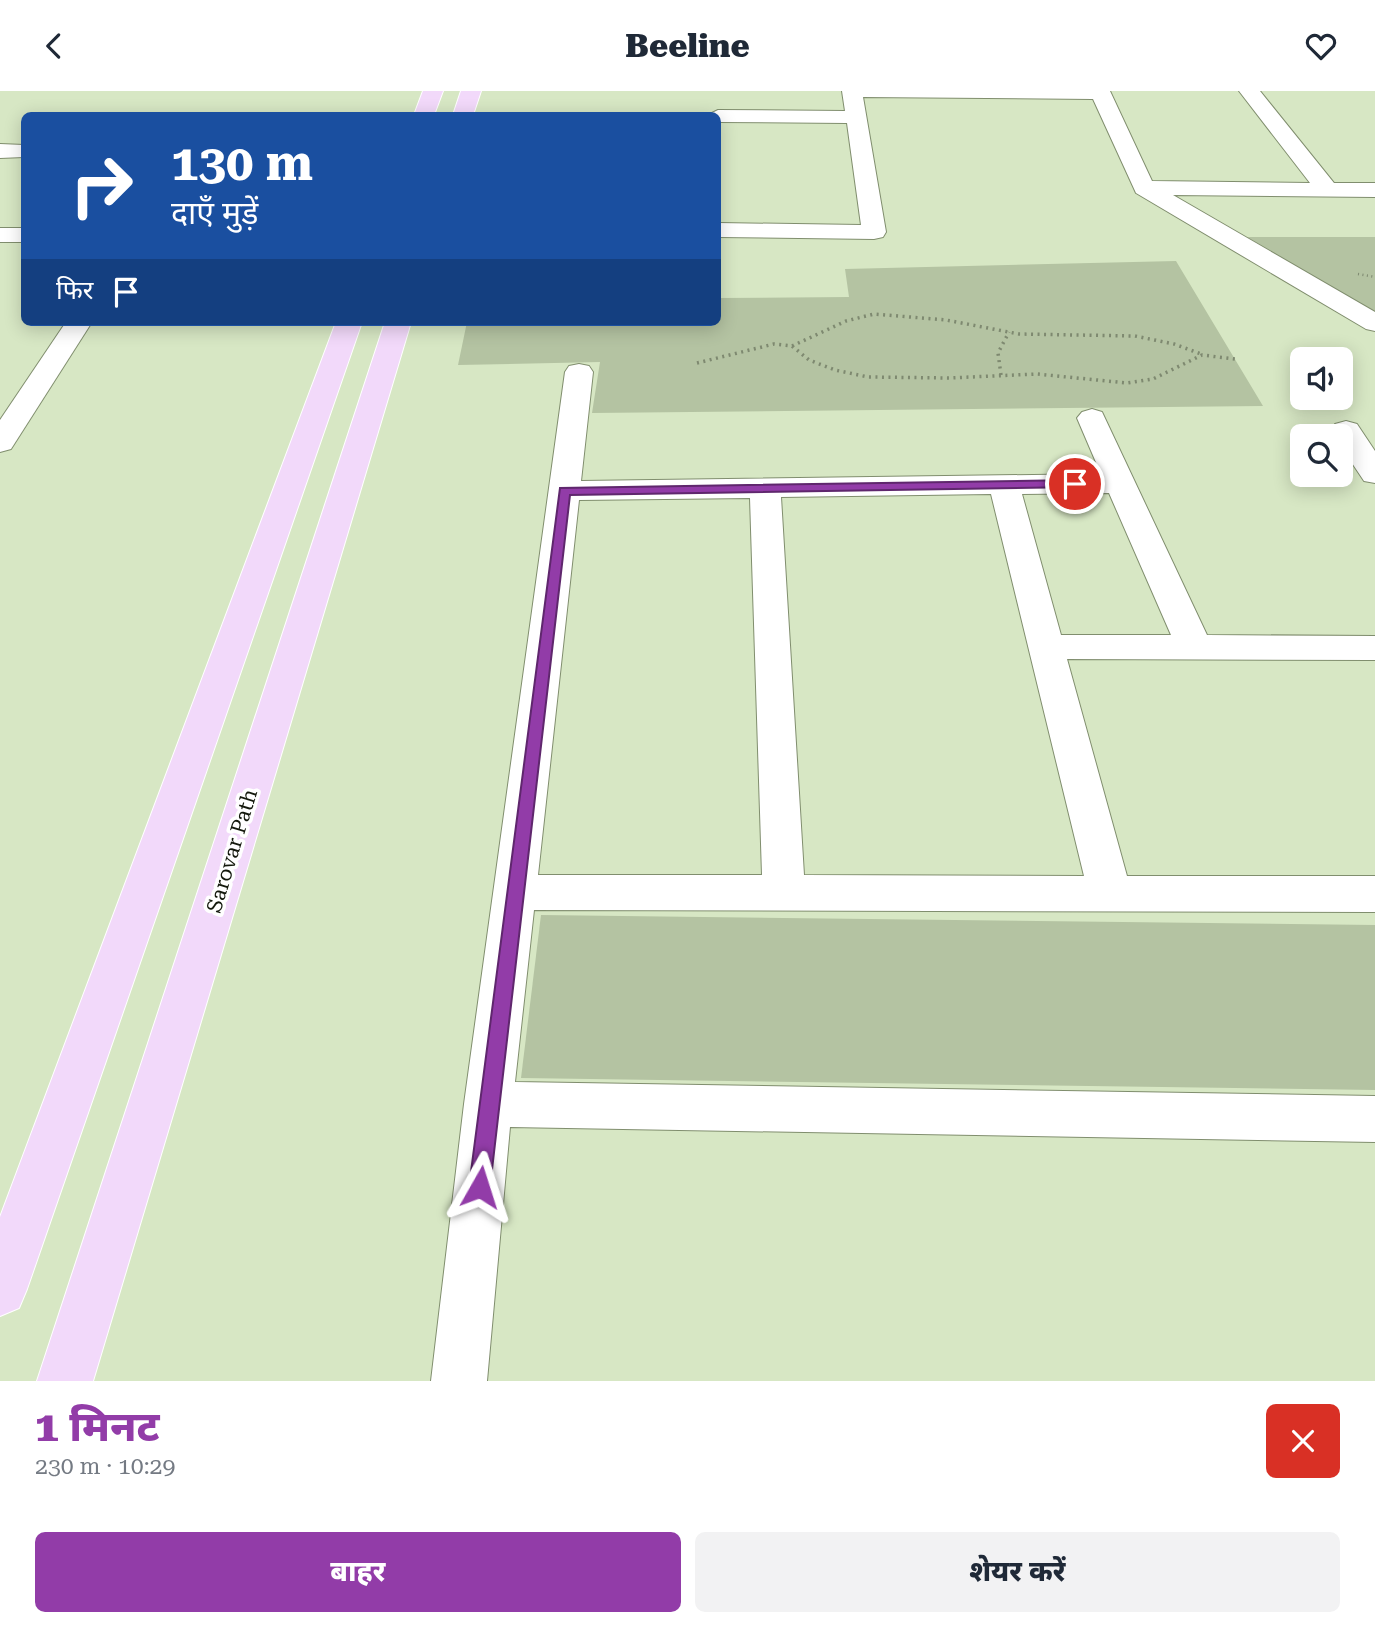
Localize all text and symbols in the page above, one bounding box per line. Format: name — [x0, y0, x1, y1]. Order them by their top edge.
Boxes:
icon: back — [35, 27, 73, 65]
text: Beeline — [625, 27, 750, 65]
icon: heart — [1302, 27, 1340, 65]
text: 130 m — [171, 135, 313, 192]
icon: right — [56, 140, 147, 231]
text: दाएँ मुड़ें — [171, 194, 258, 232]
icon: arrive — [107, 273, 145, 311]
text: फिर — [56, 275, 93, 305]
map controls — [1290, 347, 1353, 487]
button: sound — [1290, 347, 1353, 410]
button: search — [1290, 424, 1353, 487]
pin — [1045, 454, 1105, 514]
icon: arrive — [1056, 465, 1094, 503]
street label: Sarovar Path — [202, 786, 262, 916]
position arrow — [443, 1150, 517, 1224]
text: 1 मिनट — [35, 1402, 160, 1451]
button: close — [1266, 1404, 1340, 1478]
text: 230 m · 10:29 — [35, 1453, 175, 1480]
button: बाहर — [35, 1532, 681, 1612]
button: शेयर करें — [695, 1532, 1340, 1612]

